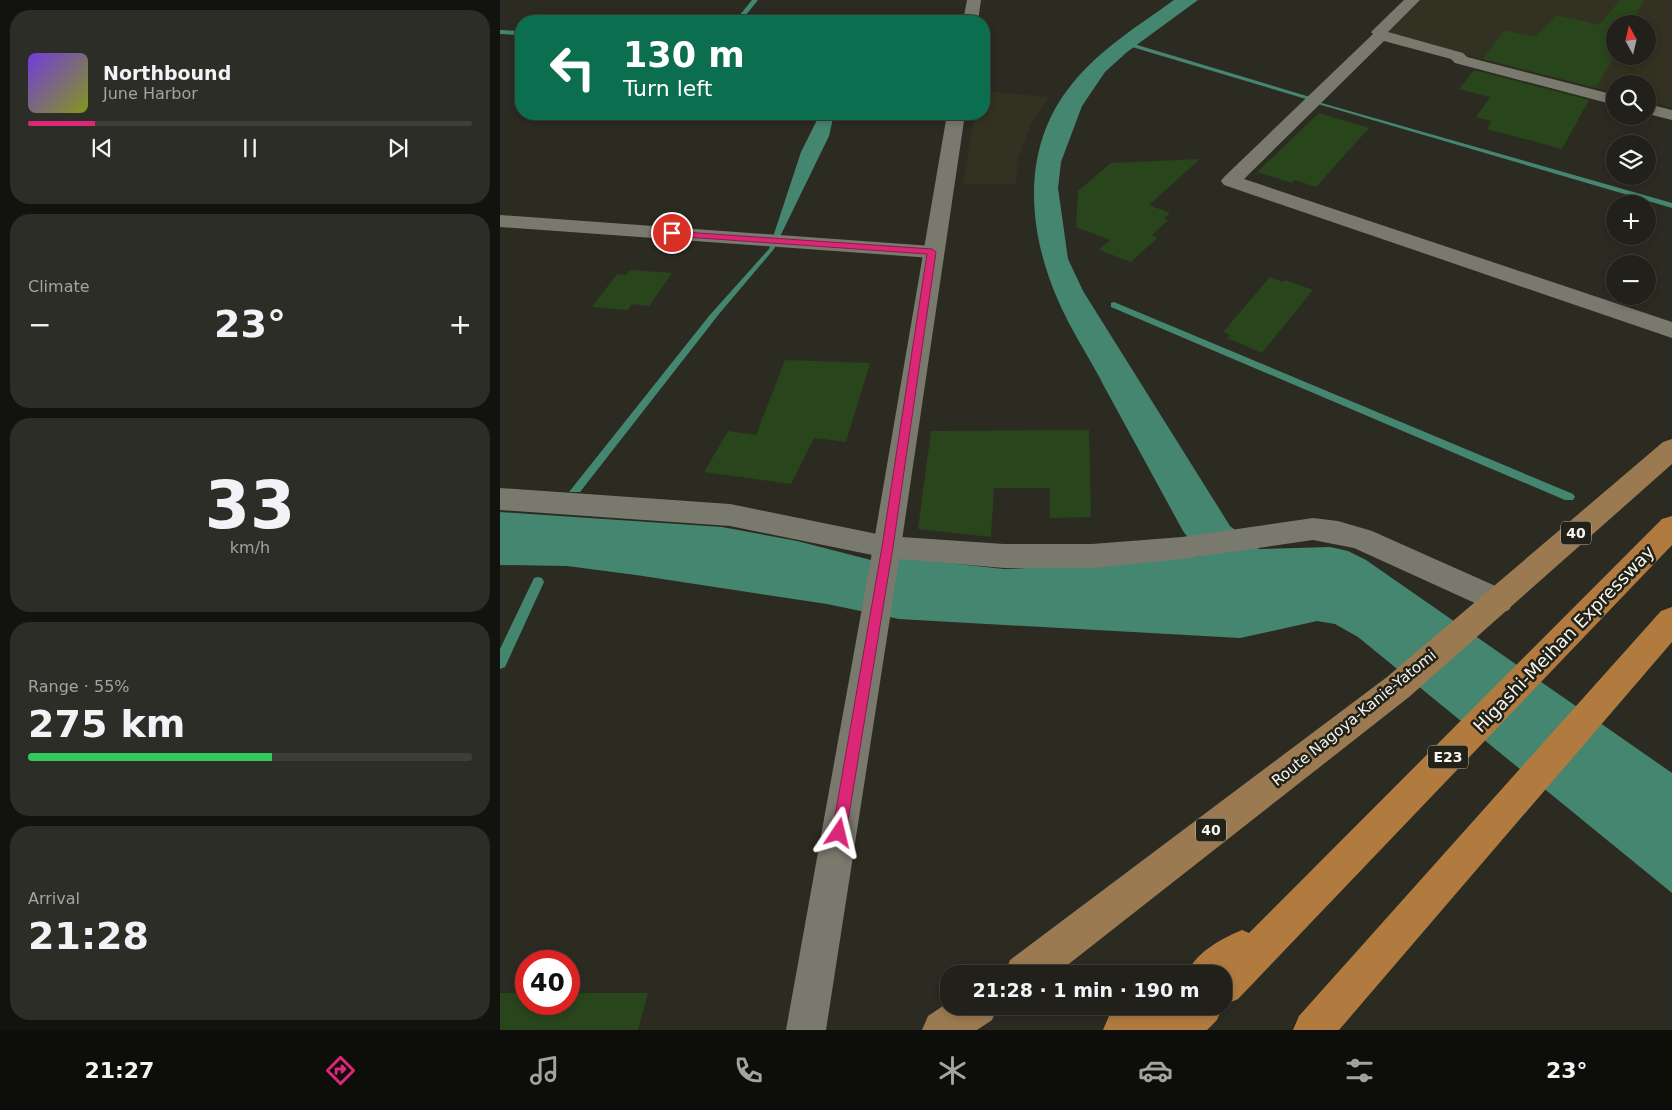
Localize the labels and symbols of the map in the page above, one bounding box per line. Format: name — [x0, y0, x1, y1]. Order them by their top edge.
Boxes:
north arrow — [1606, 15, 1656, 65]
pin — [651, 212, 693, 254]
road number: 40 — [1561, 522, 1591, 544]
street label: Higashi-Meihan Expressway — [1469, 541, 1659, 736]
street label: Route Nagoya-Kanie-Yatomi — [1268, 646, 1440, 790]
road number: E23 — [1428, 746, 1468, 769]
position arrow — [812, 806, 864, 858]
road number: 40 — [1196, 818, 1226, 842]
speed limit sign: 40 — [515, 950, 580, 1015]

